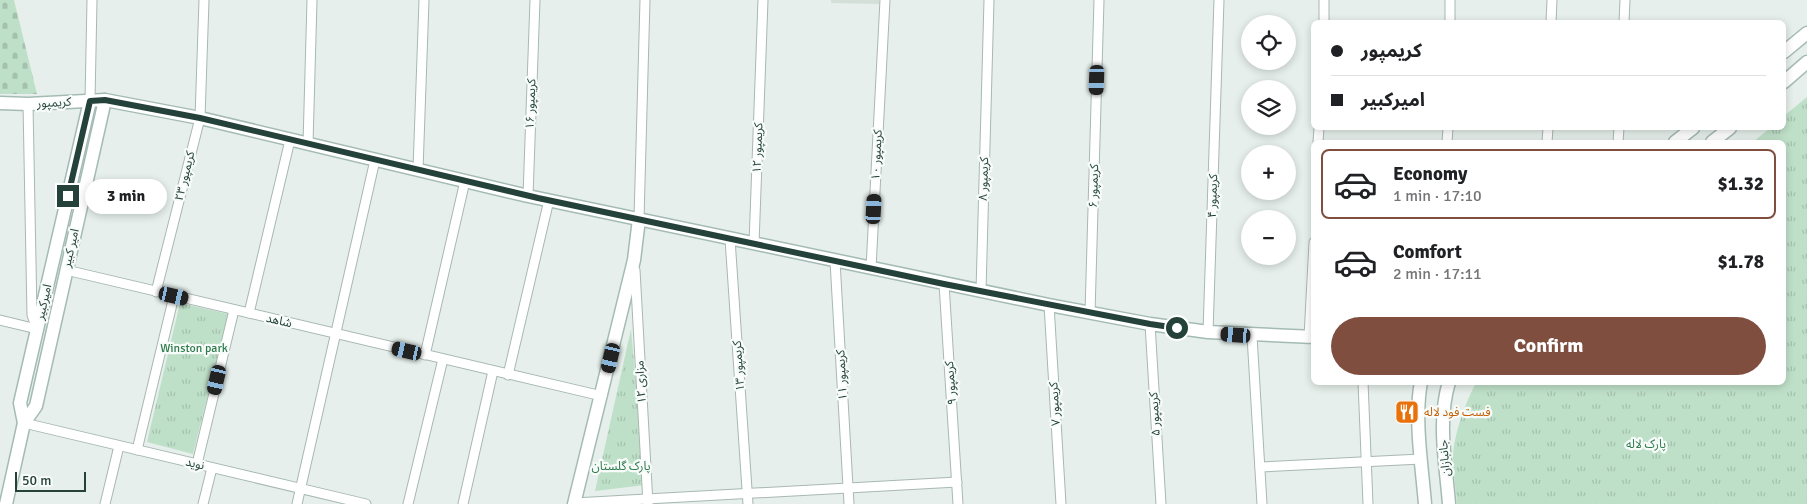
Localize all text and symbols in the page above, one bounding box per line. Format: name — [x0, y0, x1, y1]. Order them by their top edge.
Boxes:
map controls — [1241, 15, 1296, 265]
button: locate — [1241, 15, 1296, 70]
text: کریمپور — [1361, 39, 1422, 63]
car — [1088, 65, 1105, 95]
street label: کریمپور ۱۶ — [523, 77, 540, 130]
button: layers — [1241, 80, 1296, 135]
text: امیرکبیر — [1361, 88, 1425, 112]
street label: کریمپور — [35, 95, 73, 112]
street label: کریمپور ۱۲ — [750, 121, 767, 174]
street label: کریمپور ۱۰ — [868, 128, 886, 181]
button: + — [1241, 145, 1296, 200]
street label: کریمپور ۲۳ — [172, 149, 199, 202]
street label: کریمپور ۸ — [976, 156, 992, 201]
icon: car — [1333, 162, 1378, 207]
text: Economy — [1393, 162, 1467, 186]
street label: کریمپور ۶ — [1086, 163, 1102, 208]
text: $1.32 — [1718, 172, 1764, 196]
street label: کریمپور ۴ — [1205, 173, 1221, 218]
callout: 3 min — [86, 178, 168, 214]
route end — [57, 185, 79, 207]
text: 3 min — [107, 186, 145, 206]
text: 1 min · 17:10 — [1393, 186, 1482, 206]
car — [865, 194, 882, 224]
button: − — [1241, 210, 1296, 265]
street label: امیر کبیر — [59, 227, 83, 270]
icon: car — [1333, 240, 1378, 285]
text: Comfort — [1393, 240, 1462, 264]
text: $1.78 — [1718, 250, 1764, 274]
text: 2 min · 17:11 — [1393, 264, 1482, 284]
street label: امیرکبیر — [32, 283, 55, 322]
car — [157, 285, 190, 307]
street label: شاهد — [265, 311, 293, 331]
route start — [1166, 317, 1188, 339]
button: Confirm — [1331, 317, 1766, 375]
car — [1220, 326, 1251, 344]
street label: کریمپور ۱۳ — [730, 339, 748, 392]
car — [390, 340, 423, 362]
park label: Winston park — [160, 341, 228, 356]
car — [600, 342, 621, 374]
street label: کریمپور ۱۱ — [833, 348, 851, 401]
street label: مزاری ۱۲ — [632, 360, 650, 404]
street label: کریمپور ۹ — [942, 360, 960, 405]
car — [206, 364, 227, 396]
street label: کریمپور ۷ — [1046, 381, 1064, 426]
street label: کریمپور ۵ — [1146, 391, 1164, 436]
restaurant icon: فست فود لاله — [1394, 399, 1420, 425]
place label: فست فود لاله — [1424, 405, 1491, 420]
park label: پارک لاله — [1626, 437, 1666, 452]
street label: جانبازان — [1436, 439, 1454, 477]
street label: نوید — [184, 455, 206, 473]
park label: پارک گلستان — [591, 459, 651, 474]
scale bar — [15, 469, 86, 492]
text: 50 m — [22, 472, 51, 489]

